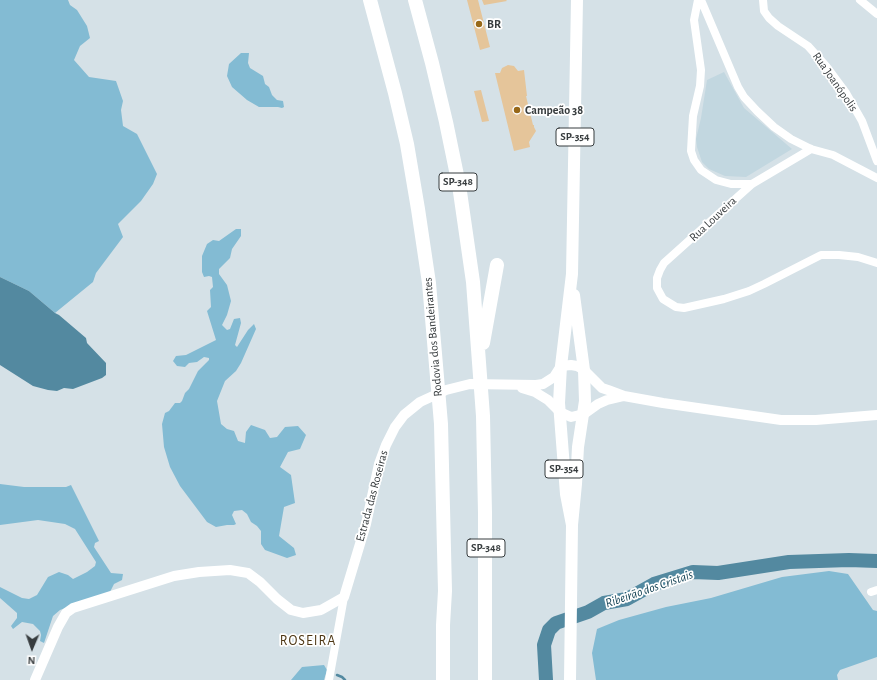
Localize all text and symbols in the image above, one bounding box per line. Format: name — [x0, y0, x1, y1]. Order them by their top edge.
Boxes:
place label: BR — [487, 17, 501, 31]
marker: BR — [474, 19, 484, 29]
street label: Rua Joanópolis — [809, 50, 861, 114]
place label: Campeão 38 — [525, 103, 583, 117]
marker: Campeão 38 — [512, 105, 522, 115]
road number: SP-354 — [556, 128, 594, 146]
road number: SP-348 — [439, 173, 477, 191]
street label: Rua Louveira — [686, 193, 740, 245]
street label: Rodovia dos Bandeirantes — [421, 277, 445, 397]
street label: Estrada das Roseiras — [353, 449, 391, 543]
road number: SP-354 — [545, 460, 583, 478]
road number: SP-348 — [467, 539, 505, 557]
water label: Ribeirão dos Cristais — [603, 567, 695, 611]
north arrow — [12, 628, 52, 668]
district label: ROSEIRA — [280, 633, 336, 649]
text: N — [28, 655, 36, 666]

